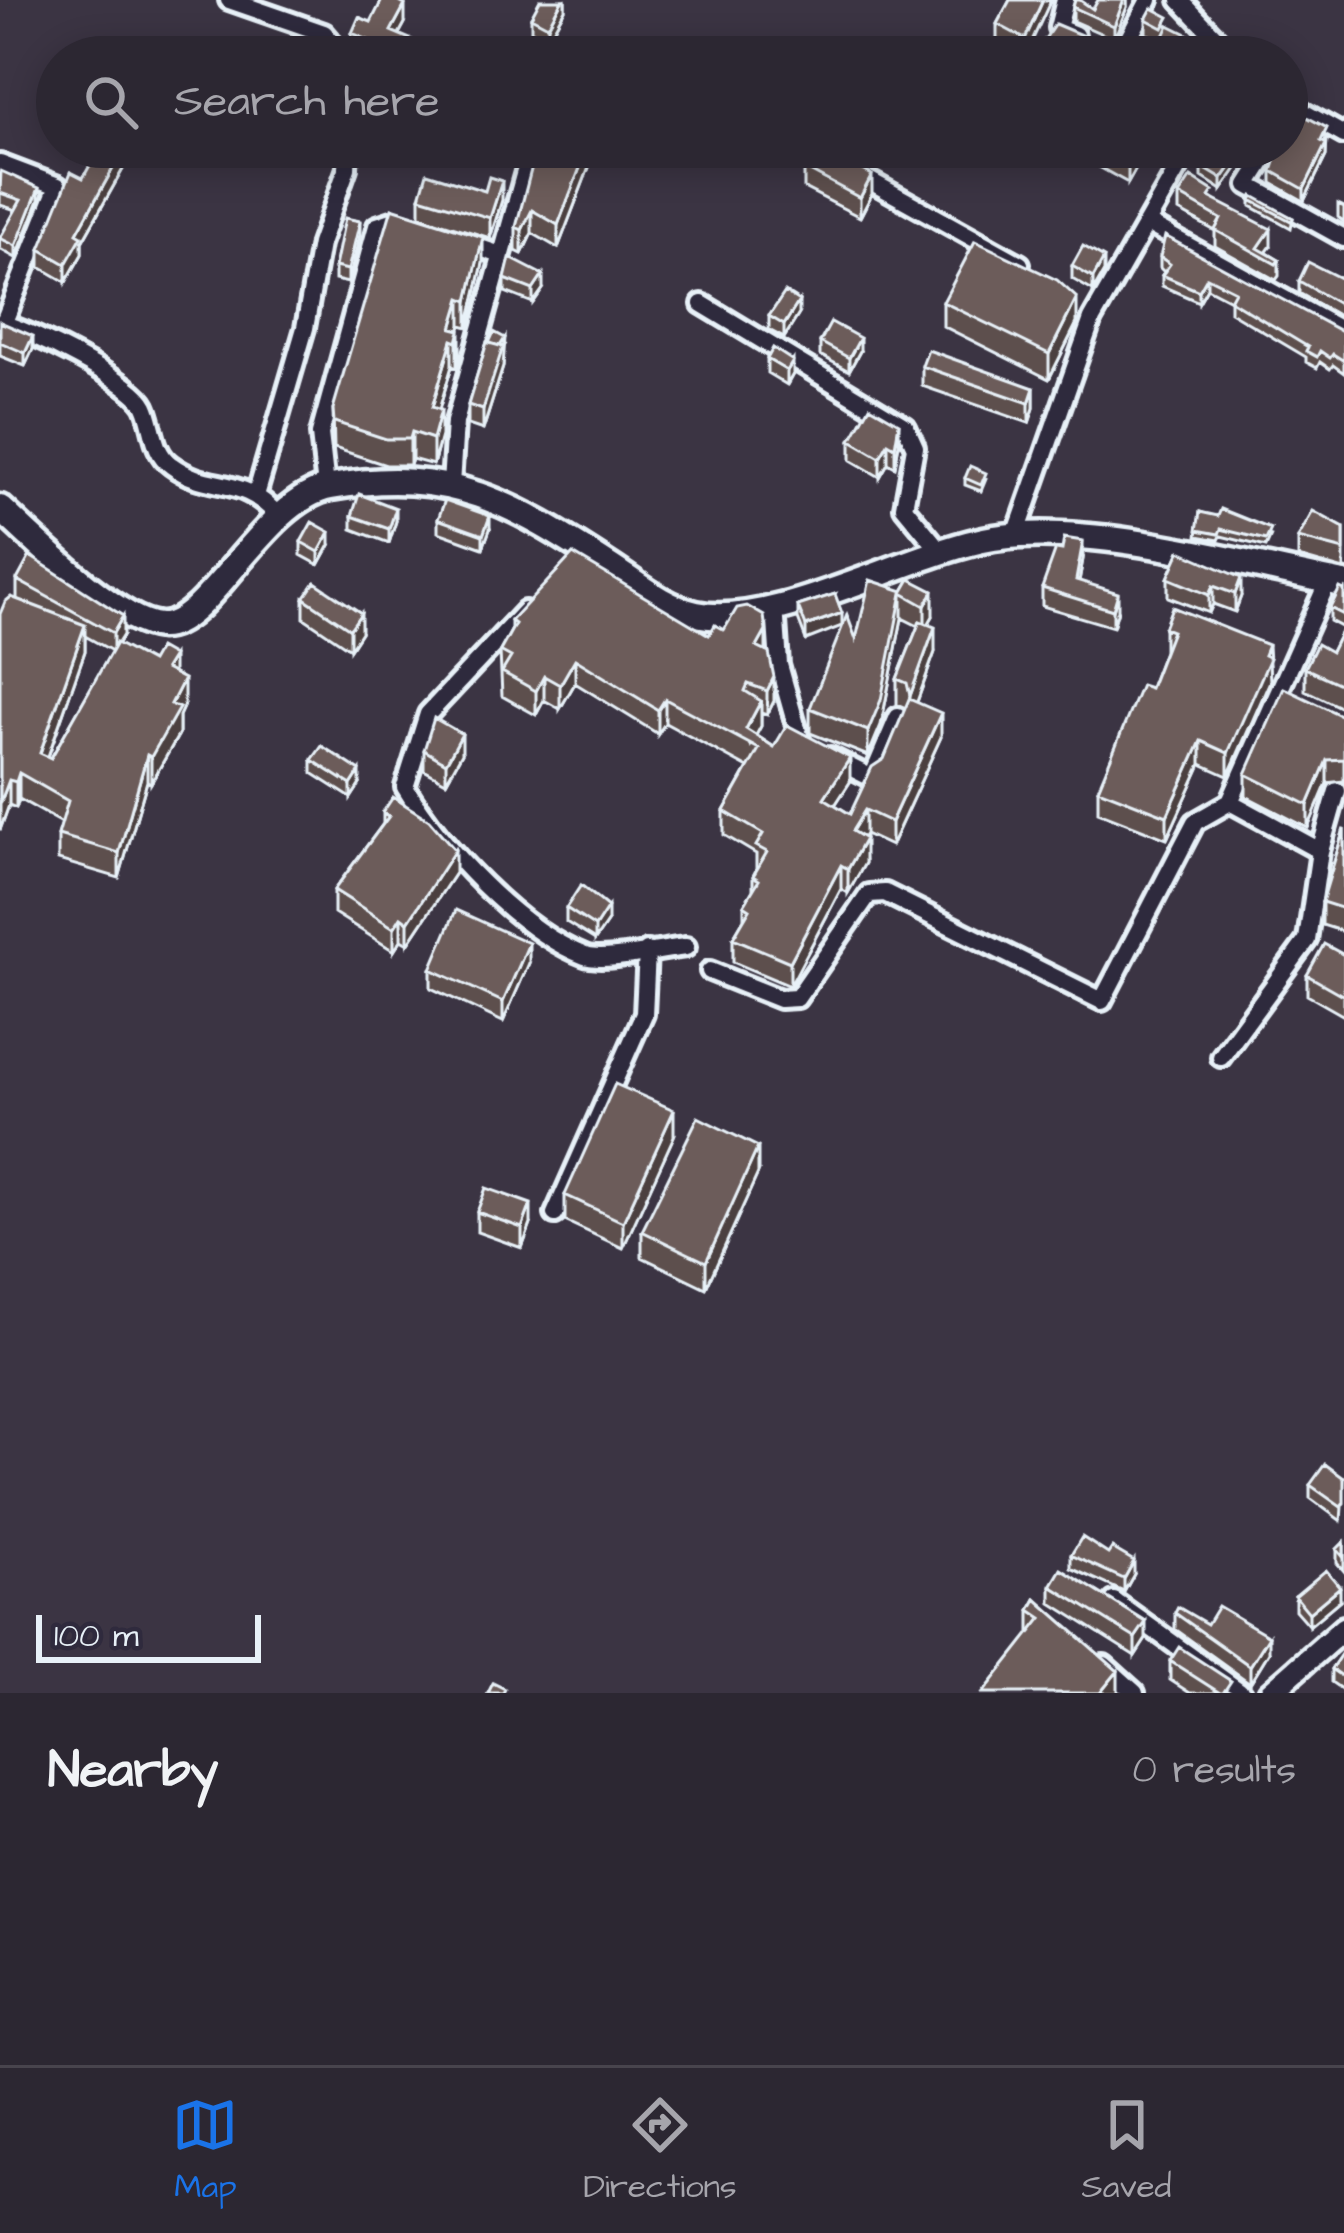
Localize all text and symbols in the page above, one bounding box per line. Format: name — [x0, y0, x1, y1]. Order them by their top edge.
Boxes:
search box — [36, 36, 1308, 168]
icon: search — [78, 69, 144, 135]
text: Search here — [174, 71, 440, 133]
scale bar — [36, 1609, 261, 1662]
text: 100 m — [54, 1613, 139, 1659]
text: Nearby — [48, 1736, 218, 1807]
text: 0 results — [1132, 1744, 1296, 1798]
tab: Map — [172, 2092, 238, 2210]
tab: Directions — [583, 2092, 737, 2210]
tab: Saved — [1082, 2092, 1172, 2210]

